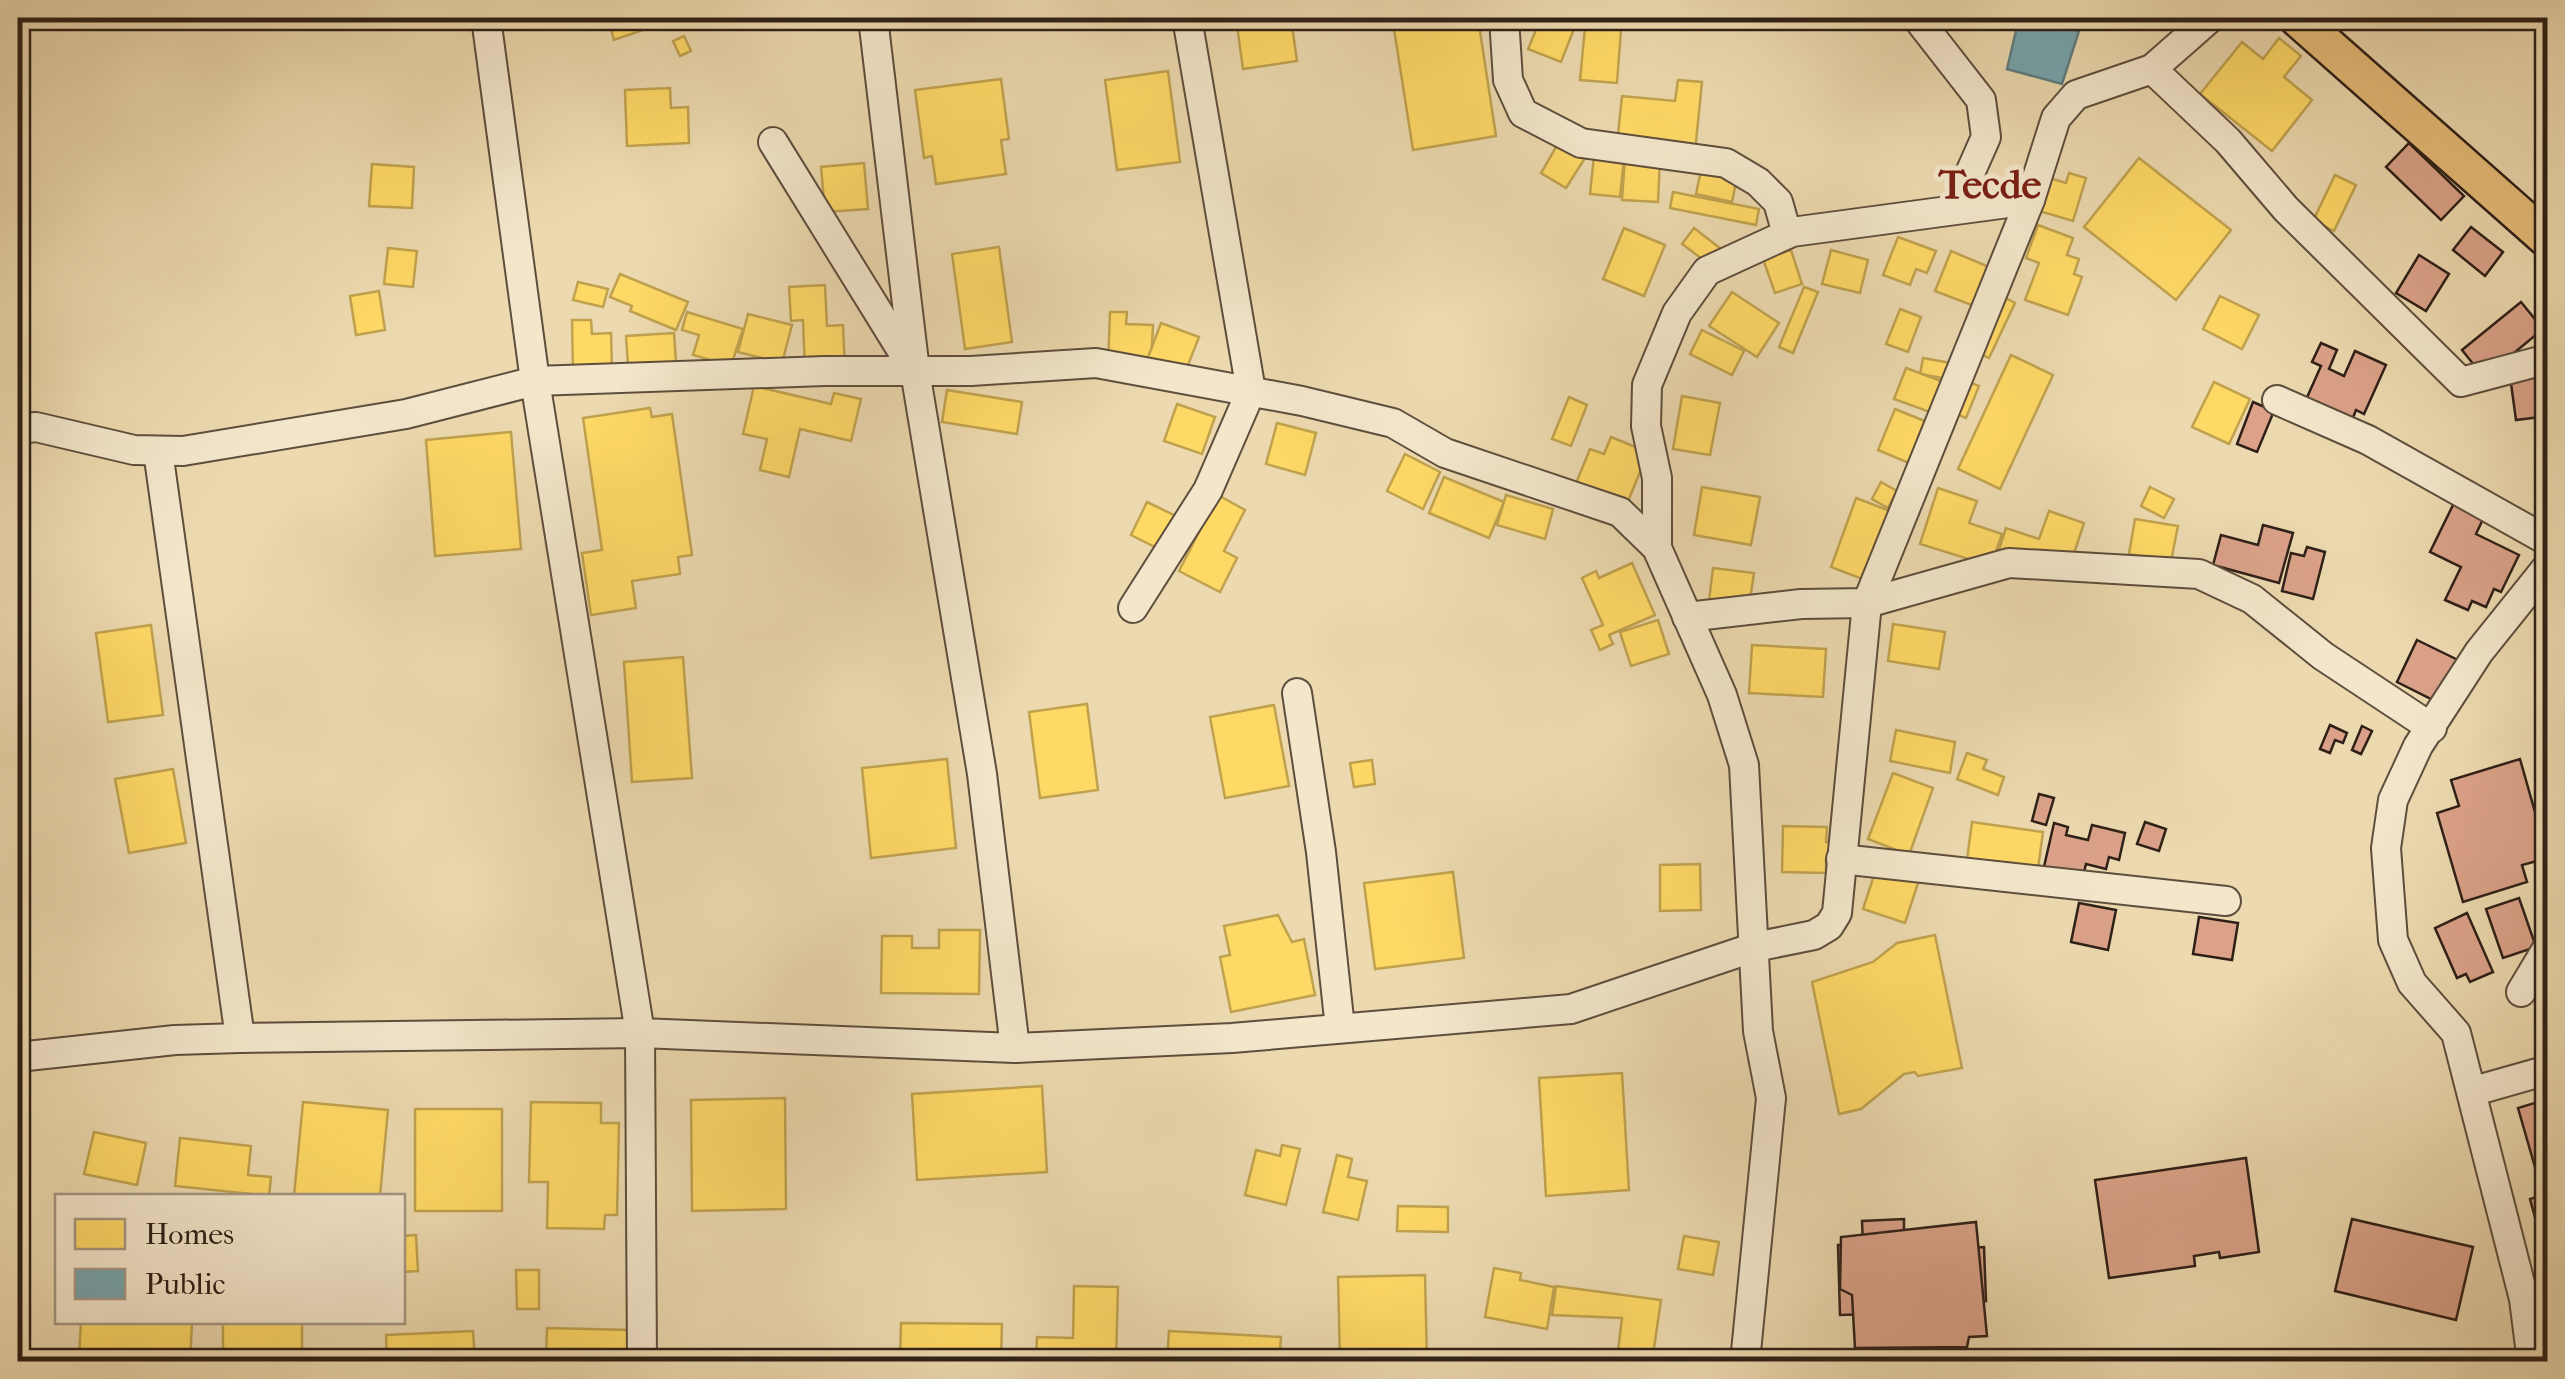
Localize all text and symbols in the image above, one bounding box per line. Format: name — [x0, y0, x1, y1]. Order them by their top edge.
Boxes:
district label: Tecde — [1938, 162, 2042, 208]
legend — [55, 1194, 405, 1324]
text: Homes — [145, 1217, 234, 1252]
text: Public — [145, 1267, 226, 1302]

